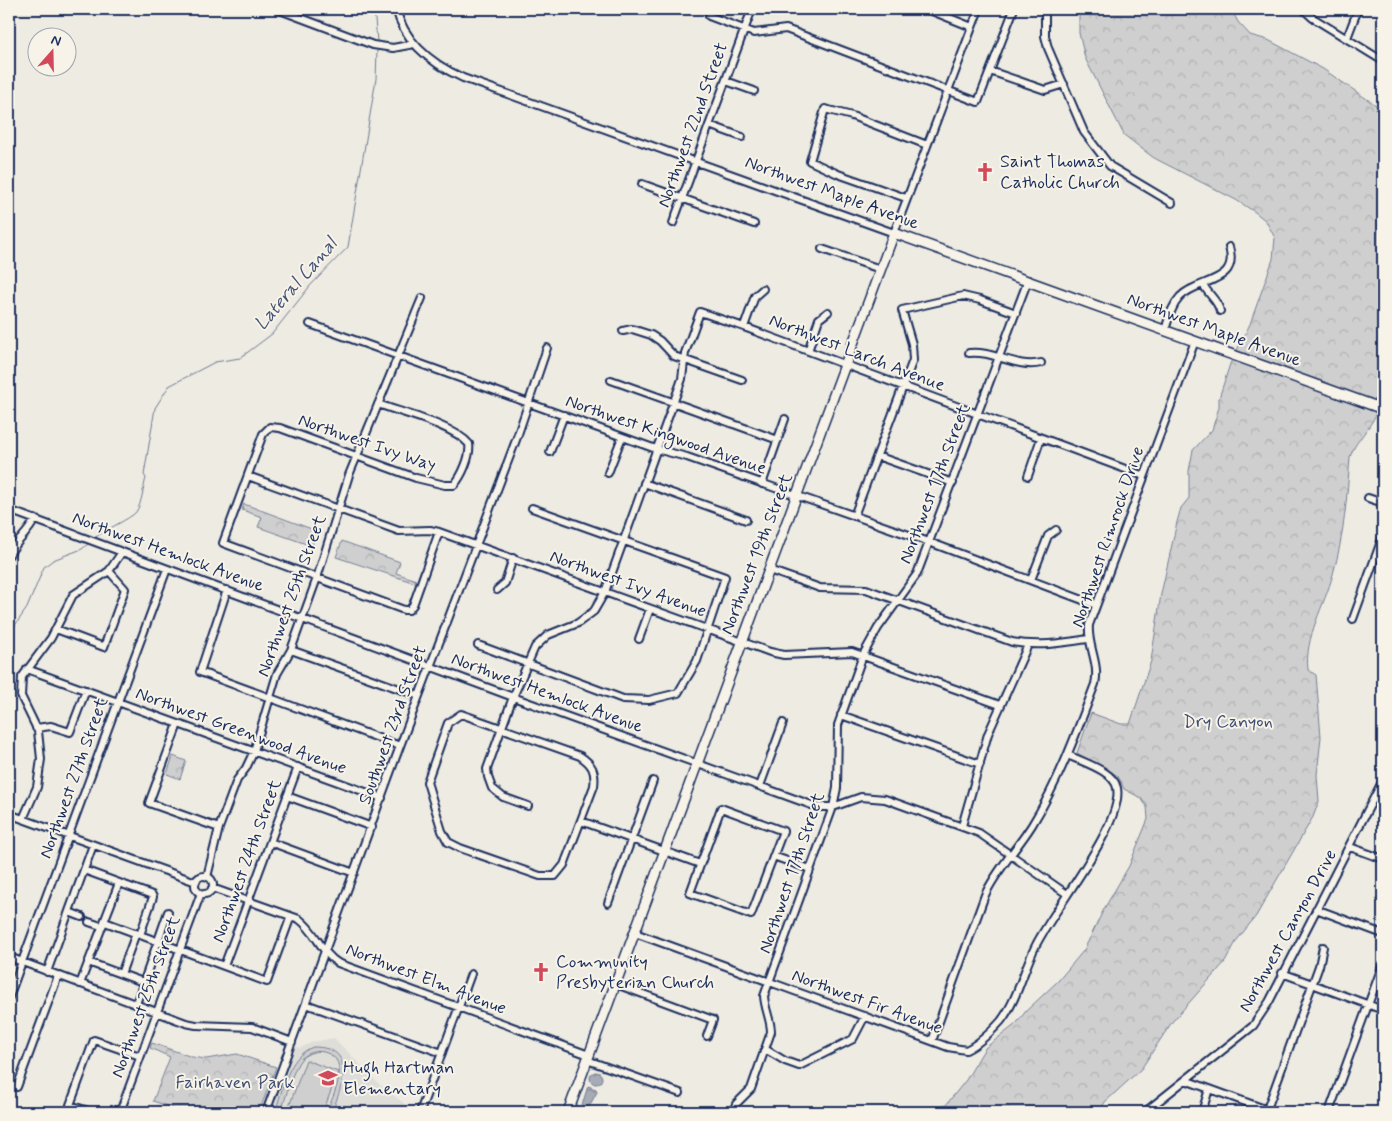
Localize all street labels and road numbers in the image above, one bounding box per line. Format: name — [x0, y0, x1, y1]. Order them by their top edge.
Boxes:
street label: Northwest 22nd Street — [652, 39, 734, 211]
street label: Northwest Maple Avenue — [742, 150, 922, 236]
street label: Northwest Maple Avenue — [1124, 287, 1304, 373]
street label: Northwest Larch Avenue — [765, 308, 949, 398]
street label: Northwest Kingwood Avenue — [562, 389, 770, 482]
street label: Northwest 17th Street — [894, 400, 977, 567]
street label: Northwest Ivy Way — [295, 408, 439, 478]
street label: Northwest Rimrock Drive — [1066, 443, 1150, 631]
street label: Northwest 19th Street — [715, 470, 799, 638]
street label: Northwest Hemlock Avenue — [69, 506, 267, 598]
street label: Northwest 25th Street — [252, 511, 333, 680]
street label: Northwest Ivy Avenue — [546, 545, 710, 623]
street label: Southwest 23rd Street — [353, 642, 433, 808]
street label: Northwest Hemlock Avenue — [448, 647, 646, 739]
street label: Northwest Greenwood Avenue — [132, 682, 350, 780]
street label: Northwest 27th Street — [34, 694, 114, 862]
street label: Northwest 24th Street — [206, 776, 288, 946]
street label: Northwest 17th Street — [753, 789, 831, 957]
street label: Northwest Canyon Drive — [1233, 845, 1343, 1017]
street label: Northwest 25th Street — [106, 912, 187, 1081]
street label: Northwest Elm Avenue — [342, 937, 510, 1021]
street label: Northwest Fir Avenue — [788, 964, 946, 1040]

